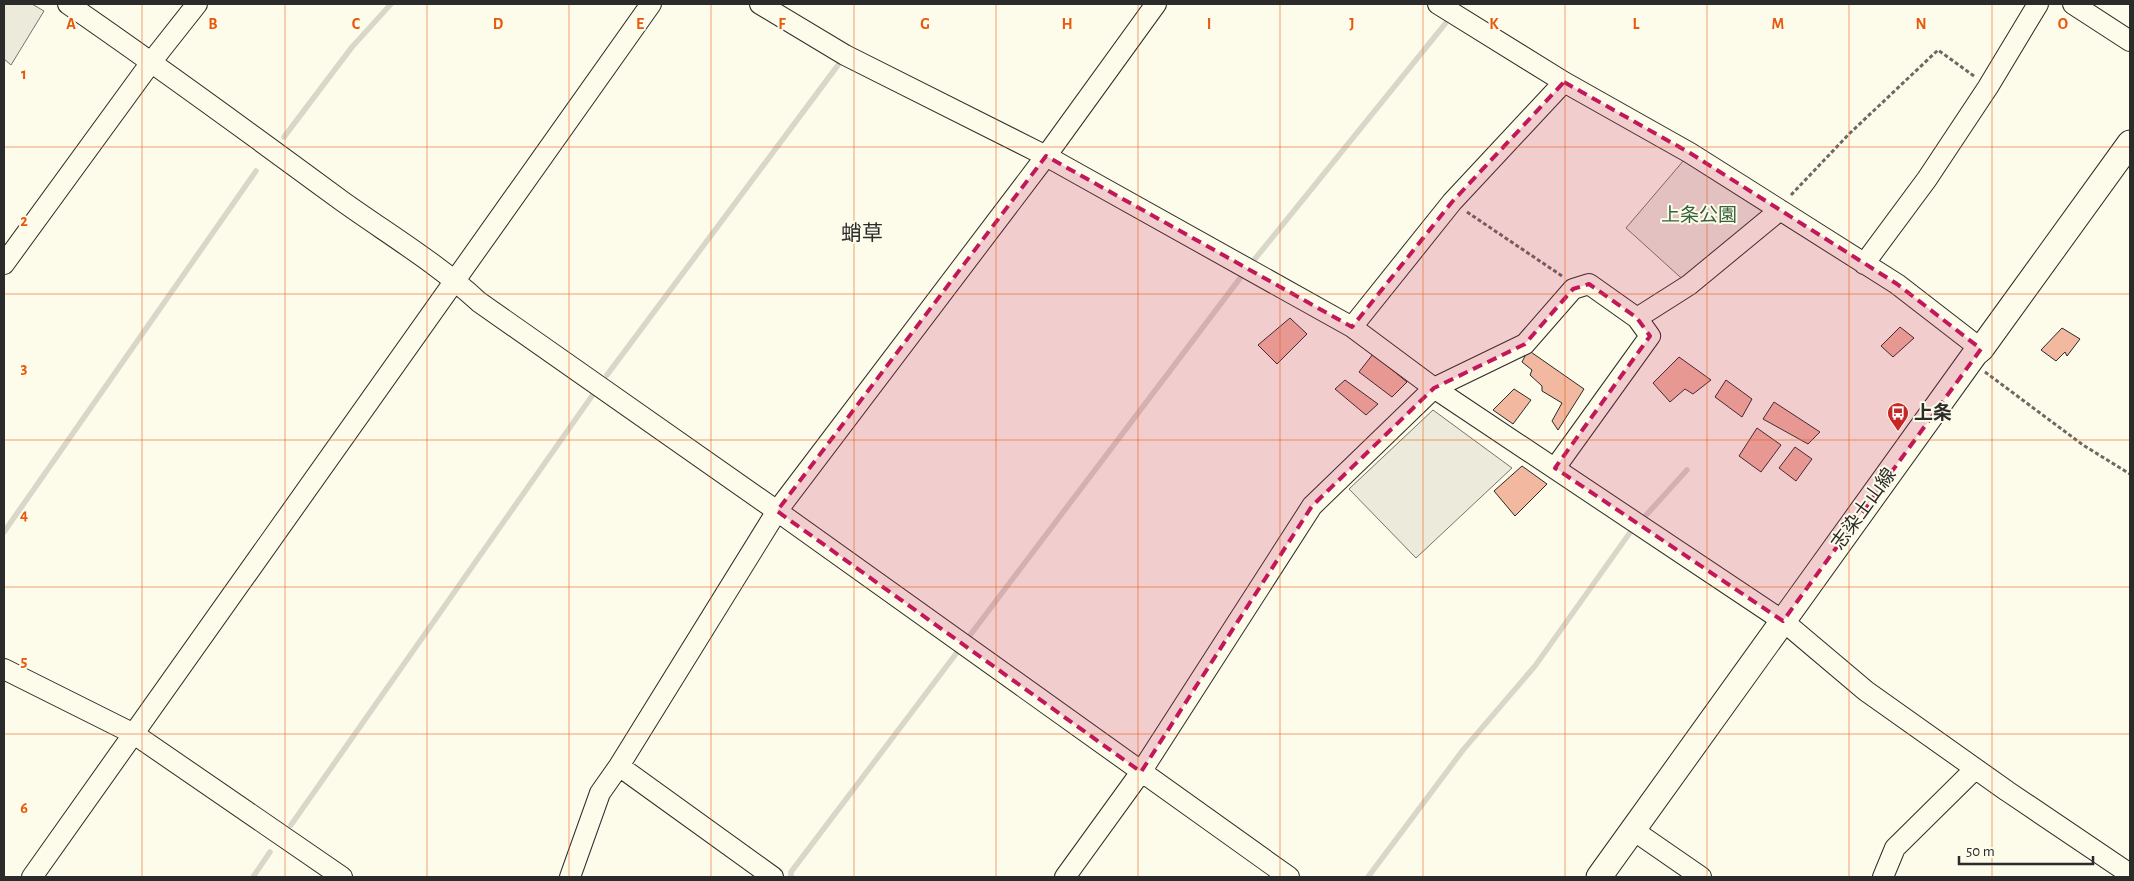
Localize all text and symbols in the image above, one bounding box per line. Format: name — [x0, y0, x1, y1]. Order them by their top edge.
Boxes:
text: A — [66, 16, 76, 32]
text: B — [208, 16, 218, 32]
text: C — [352, 16, 361, 32]
text: D — [493, 16, 504, 32]
text: E — [636, 16, 644, 32]
text: F — [778, 16, 786, 32]
text: G — [920, 16, 930, 32]
text: H — [1061, 16, 1073, 32]
text: I — [1207, 16, 1211, 32]
text: J — [1349, 16, 1355, 32]
text: K — [1489, 16, 1499, 32]
text: L — [1633, 16, 1640, 32]
text: M — [1772, 16, 1784, 32]
text: N — [1915, 16, 1927, 32]
text: O — [2058, 16, 2068, 32]
text: 1 — [21, 66, 27, 82]
park label: 上条公園 — [1661, 205, 1737, 225]
text: 2 — [20, 213, 28, 229]
district label: 蛸草 — [841, 222, 883, 244]
text: 3 — [21, 360, 28, 376]
bus stop icon: 上条 — [1886, 401, 1910, 432]
place label: 上条 — [1914, 402, 1952, 423]
street label: 志染土山線 — [1827, 464, 1900, 553]
text: 4 — [20, 507, 28, 523]
text: 5 — [21, 653, 28, 669]
text: 6 — [20, 800, 28, 816]
scale bar — [1959, 834, 2093, 866]
text: 50 m — [1966, 844, 1995, 859]

